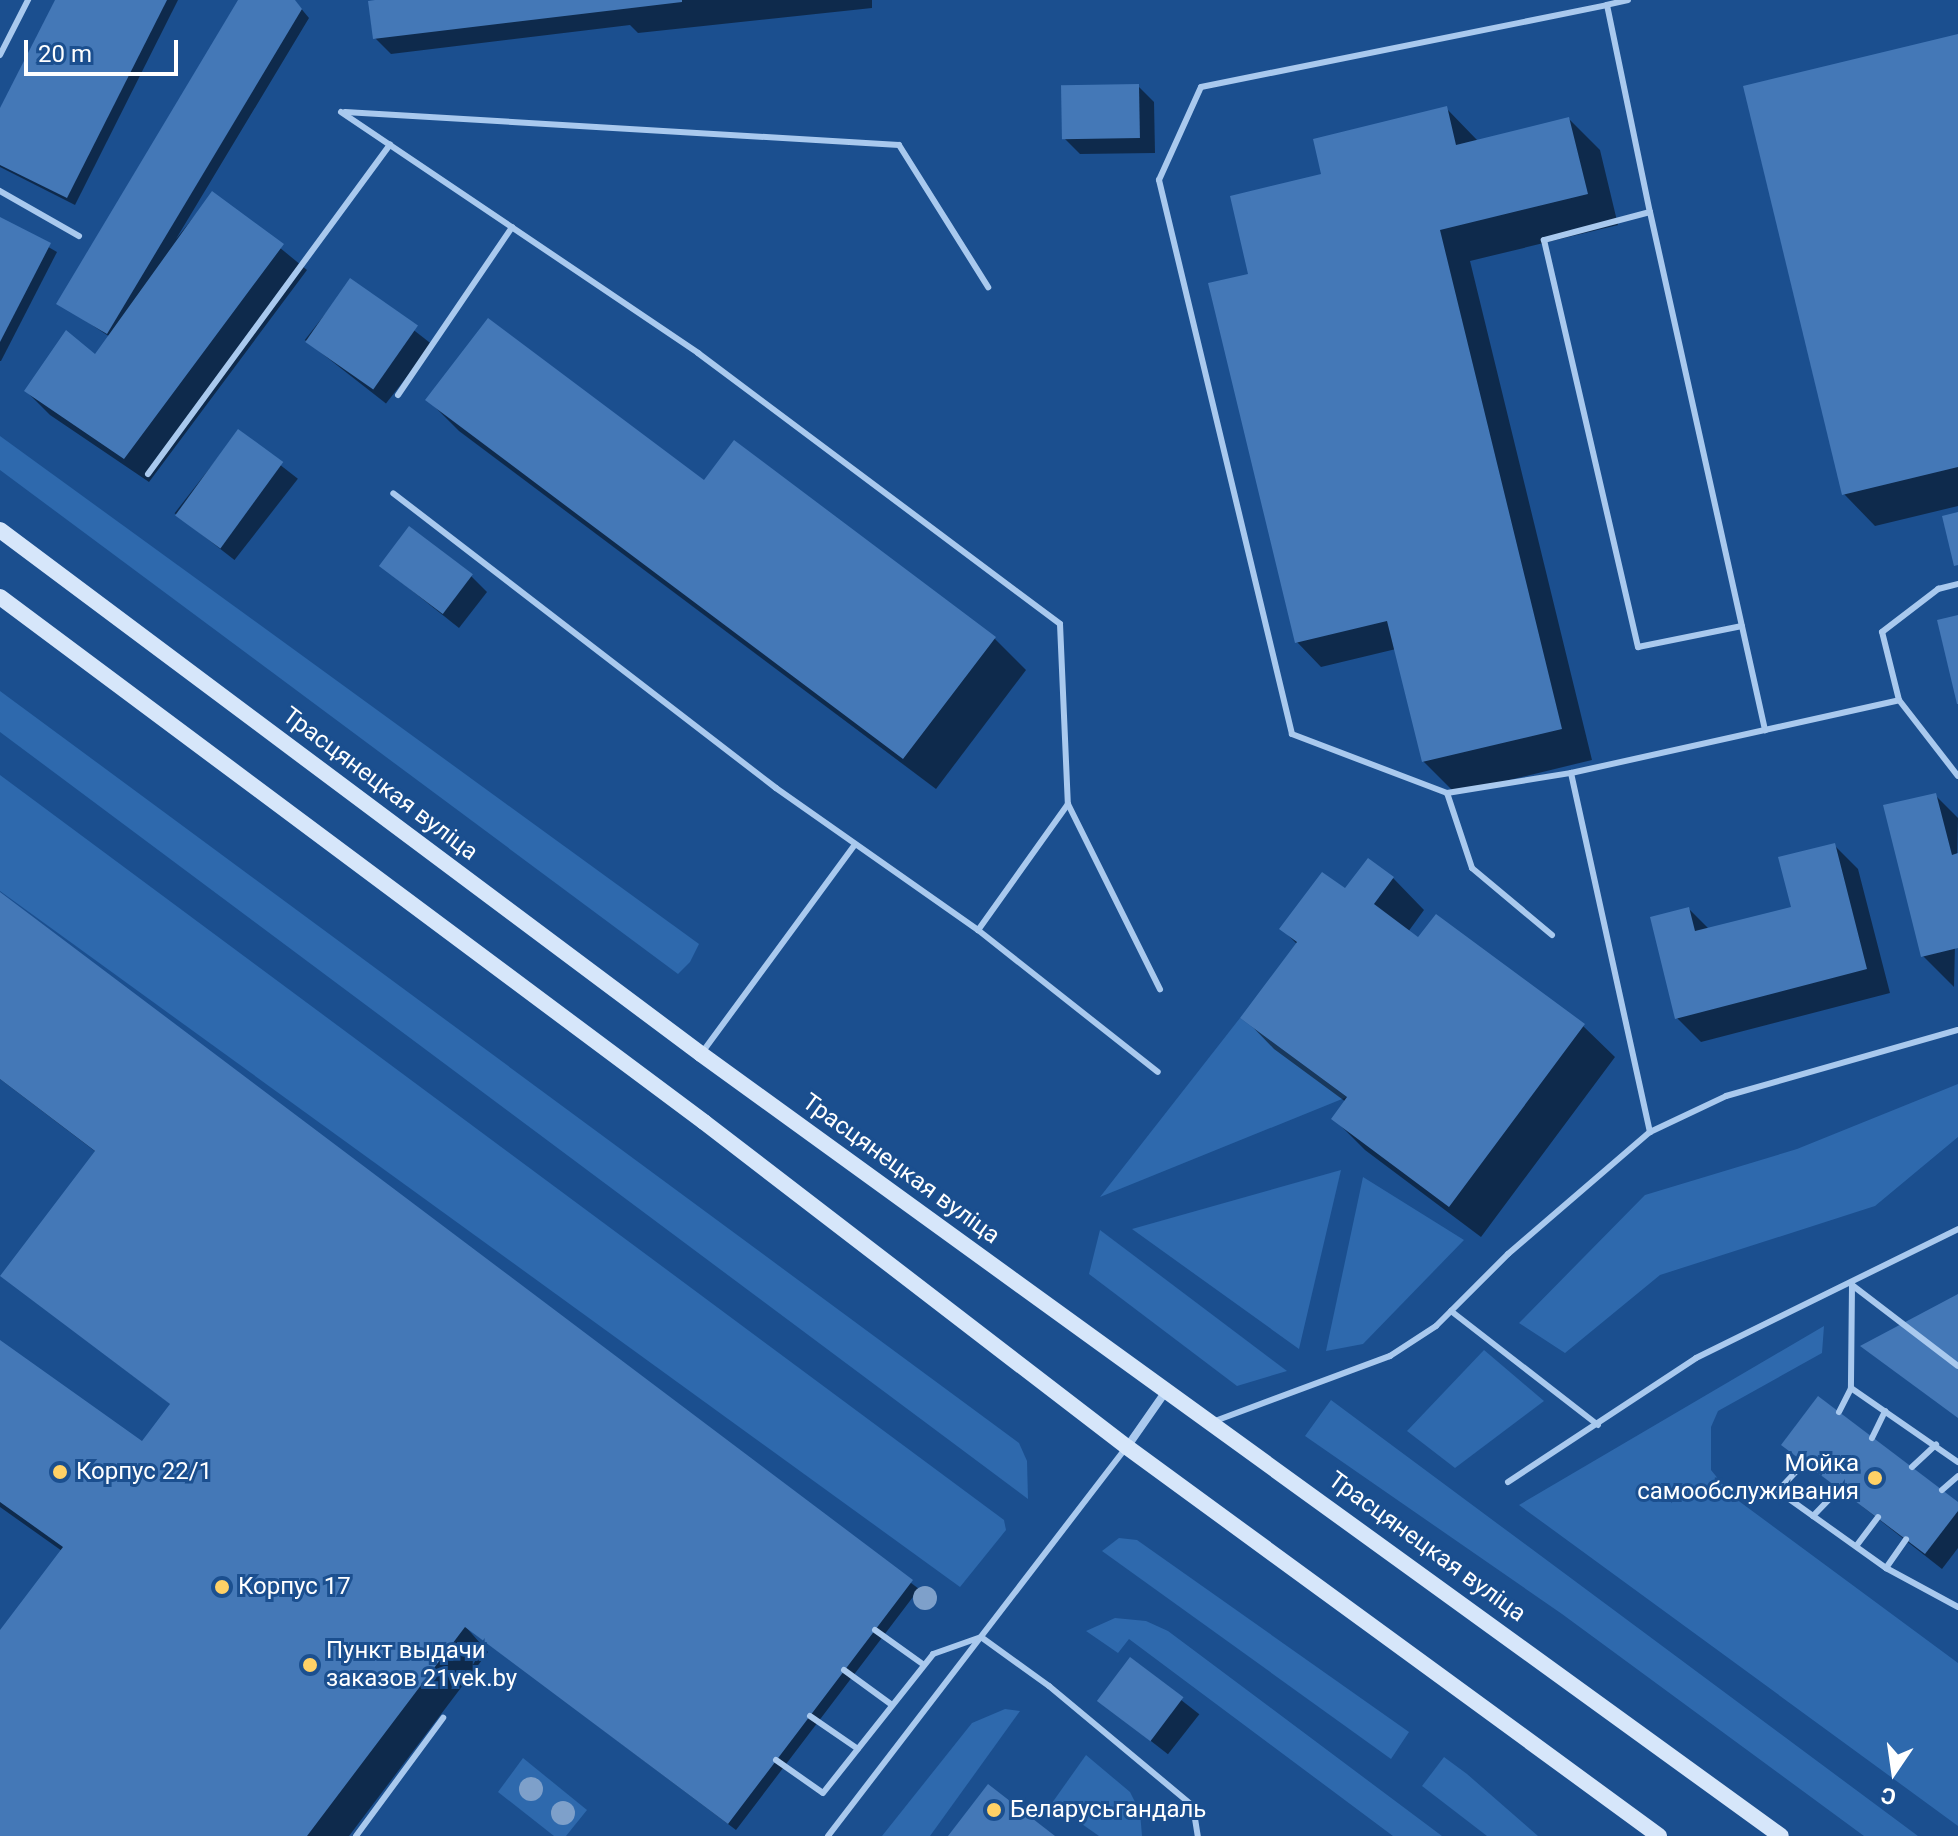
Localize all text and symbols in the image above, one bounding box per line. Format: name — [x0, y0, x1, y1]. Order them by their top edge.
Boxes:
scale bar — [28, 24, 182, 74]
text: 20 m — [38, 40, 92, 68]
street label: Трасцянецкая вуліца — [277, 701, 483, 867]
street label: Трасцянецкая вуліца — [797, 1088, 1005, 1250]
place label: Мойка самообслуживания — [1637, 1450, 1859, 1506]
place label: Корпус 22/1 — [76, 1458, 212, 1486]
marker: Корпус 22/1 — [51, 1463, 69, 1481]
street label: Трасцянецкая вуліца — [1323, 1466, 1531, 1628]
marker: Мойка самообслуживания — [1866, 1469, 1884, 1487]
place label: Корпус 17 — [238, 1573, 351, 1601]
marker: Корпус 17 — [213, 1578, 231, 1596]
place label: Пункт выдачи заказов 21vek.by — [326, 1637, 517, 1693]
marker: Пункт выдачи заказов 21vek.by — [301, 1656, 319, 1674]
north arrow — [1854, 1732, 1934, 1812]
text: С — [1879, 1782, 1898, 1810]
place label: Беларусьгандаль — [1010, 1796, 1206, 1824]
marker: Беларусьгандаль — [985, 1801, 1003, 1819]

